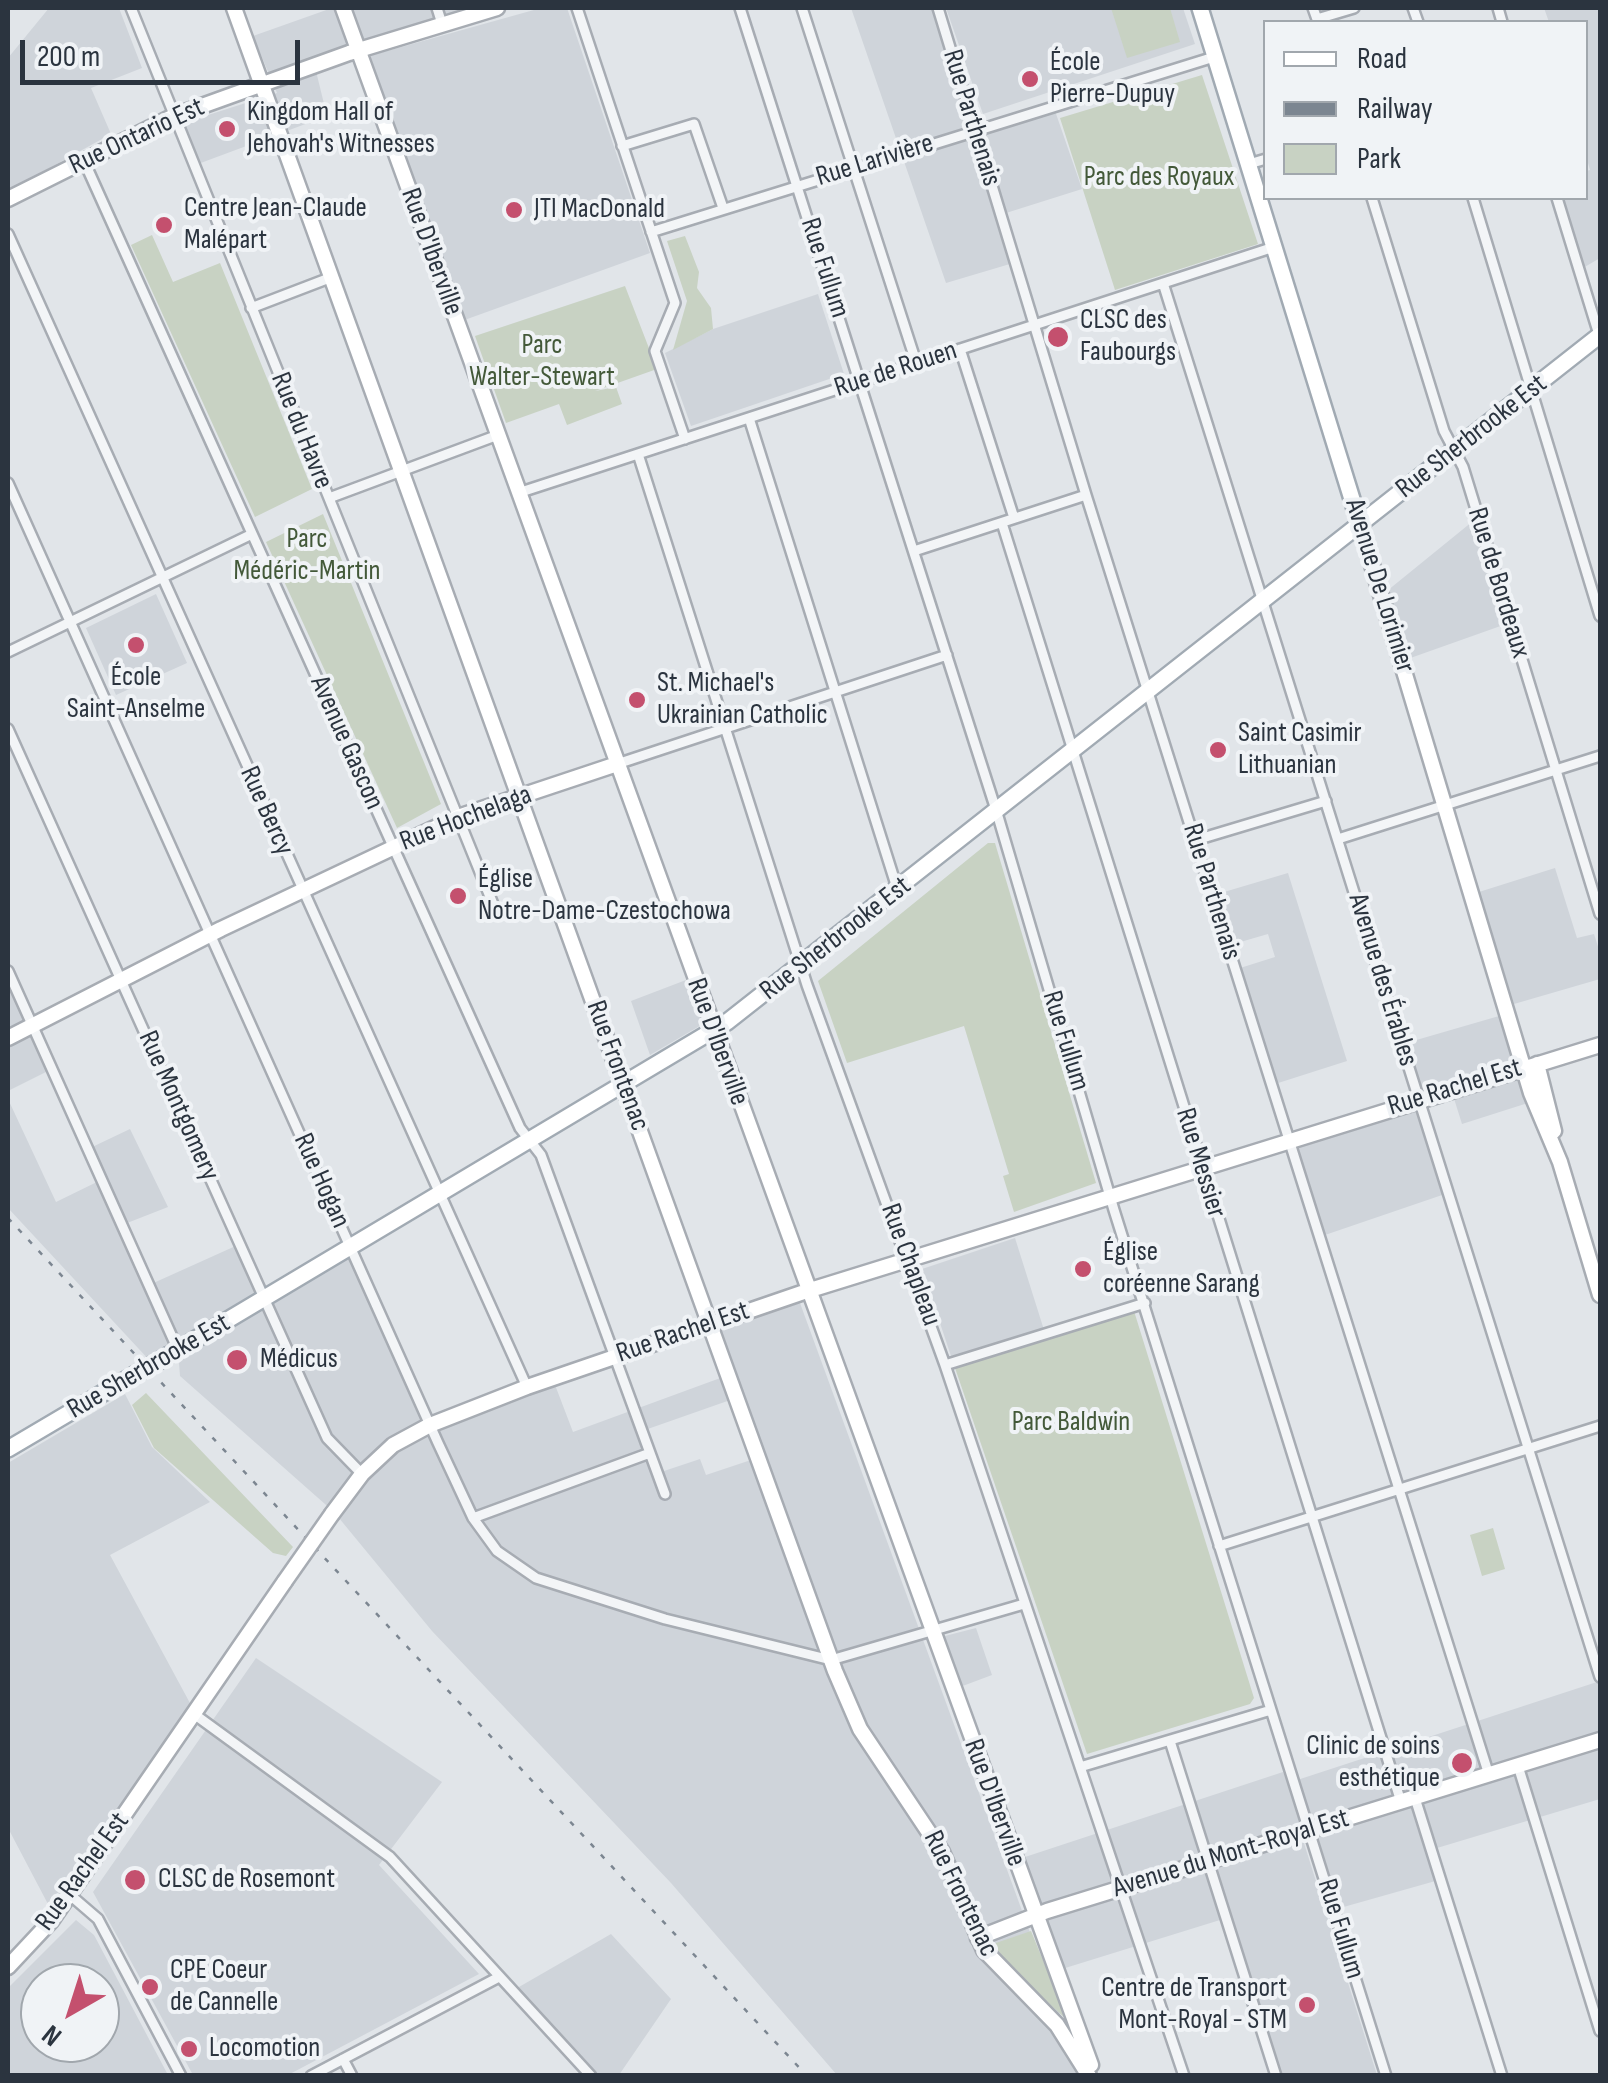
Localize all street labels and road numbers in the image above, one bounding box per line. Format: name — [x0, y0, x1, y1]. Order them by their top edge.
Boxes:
street label: Rue Parthenais — [934, 46, 1008, 190]
street label: Rue Ontario Est — [64, 91, 210, 183]
street label: Rue Larivière — [812, 127, 938, 195]
street label: Rue D'Iberville — [392, 184, 470, 320]
street label: Rue Fullum — [792, 214, 856, 322]
street label: Rue de Rouen — [830, 334, 962, 406]
street label: Rue du Havre — [262, 368, 340, 494]
street label: Rue Sherbrooke Est — [1390, 368, 1554, 506]
street label: Avenue De Lorimier — [1337, 495, 1421, 677]
street label: Rue de Bordeaux — [1459, 504, 1537, 662]
street label: Avenue Gascon — [302, 671, 390, 815]
street label: Rue Bercy — [232, 761, 300, 861]
street label: Rue Hochelaga — [395, 779, 537, 859]
street label: Rue Parthenais — [1174, 820, 1248, 964]
street label: Rue Sherbrooke Est — [754, 870, 918, 1008]
street label: Avenue des Érables — [1340, 890, 1424, 1070]
street label: Rue D'Iberville — [678, 974, 756, 1110]
street label: Rue Fullum — [1034, 987, 1096, 1095]
street label: Rue Frontenac — [578, 996, 656, 1136]
street label: Rue Montgomery — [130, 1026, 226, 1186]
street label: Rue Rachel Est — [1384, 1052, 1526, 1124]
street label: Rue Messier — [1167, 1104, 1233, 1222]
street label: Rue Hogan — [285, 1129, 357, 1233]
street label: Rue Chapleau — [872, 1199, 948, 1331]
street label: Rue Rachel Est — [612, 1295, 754, 1371]
street label: Rue Sherbrooke Est — [62, 1307, 236, 1427]
street label: Rue D'Iberville — [955, 1735, 1033, 1871]
street label: Avenue du Mont-Royal Est — [1109, 1802, 1353, 1906]
street label: Rue Rachel Est — [29, 1806, 137, 1938]
street label: Rue Frontenac — [915, 1826, 1005, 1962]
street label: Rue Fullum — [1309, 1875, 1371, 1983]

